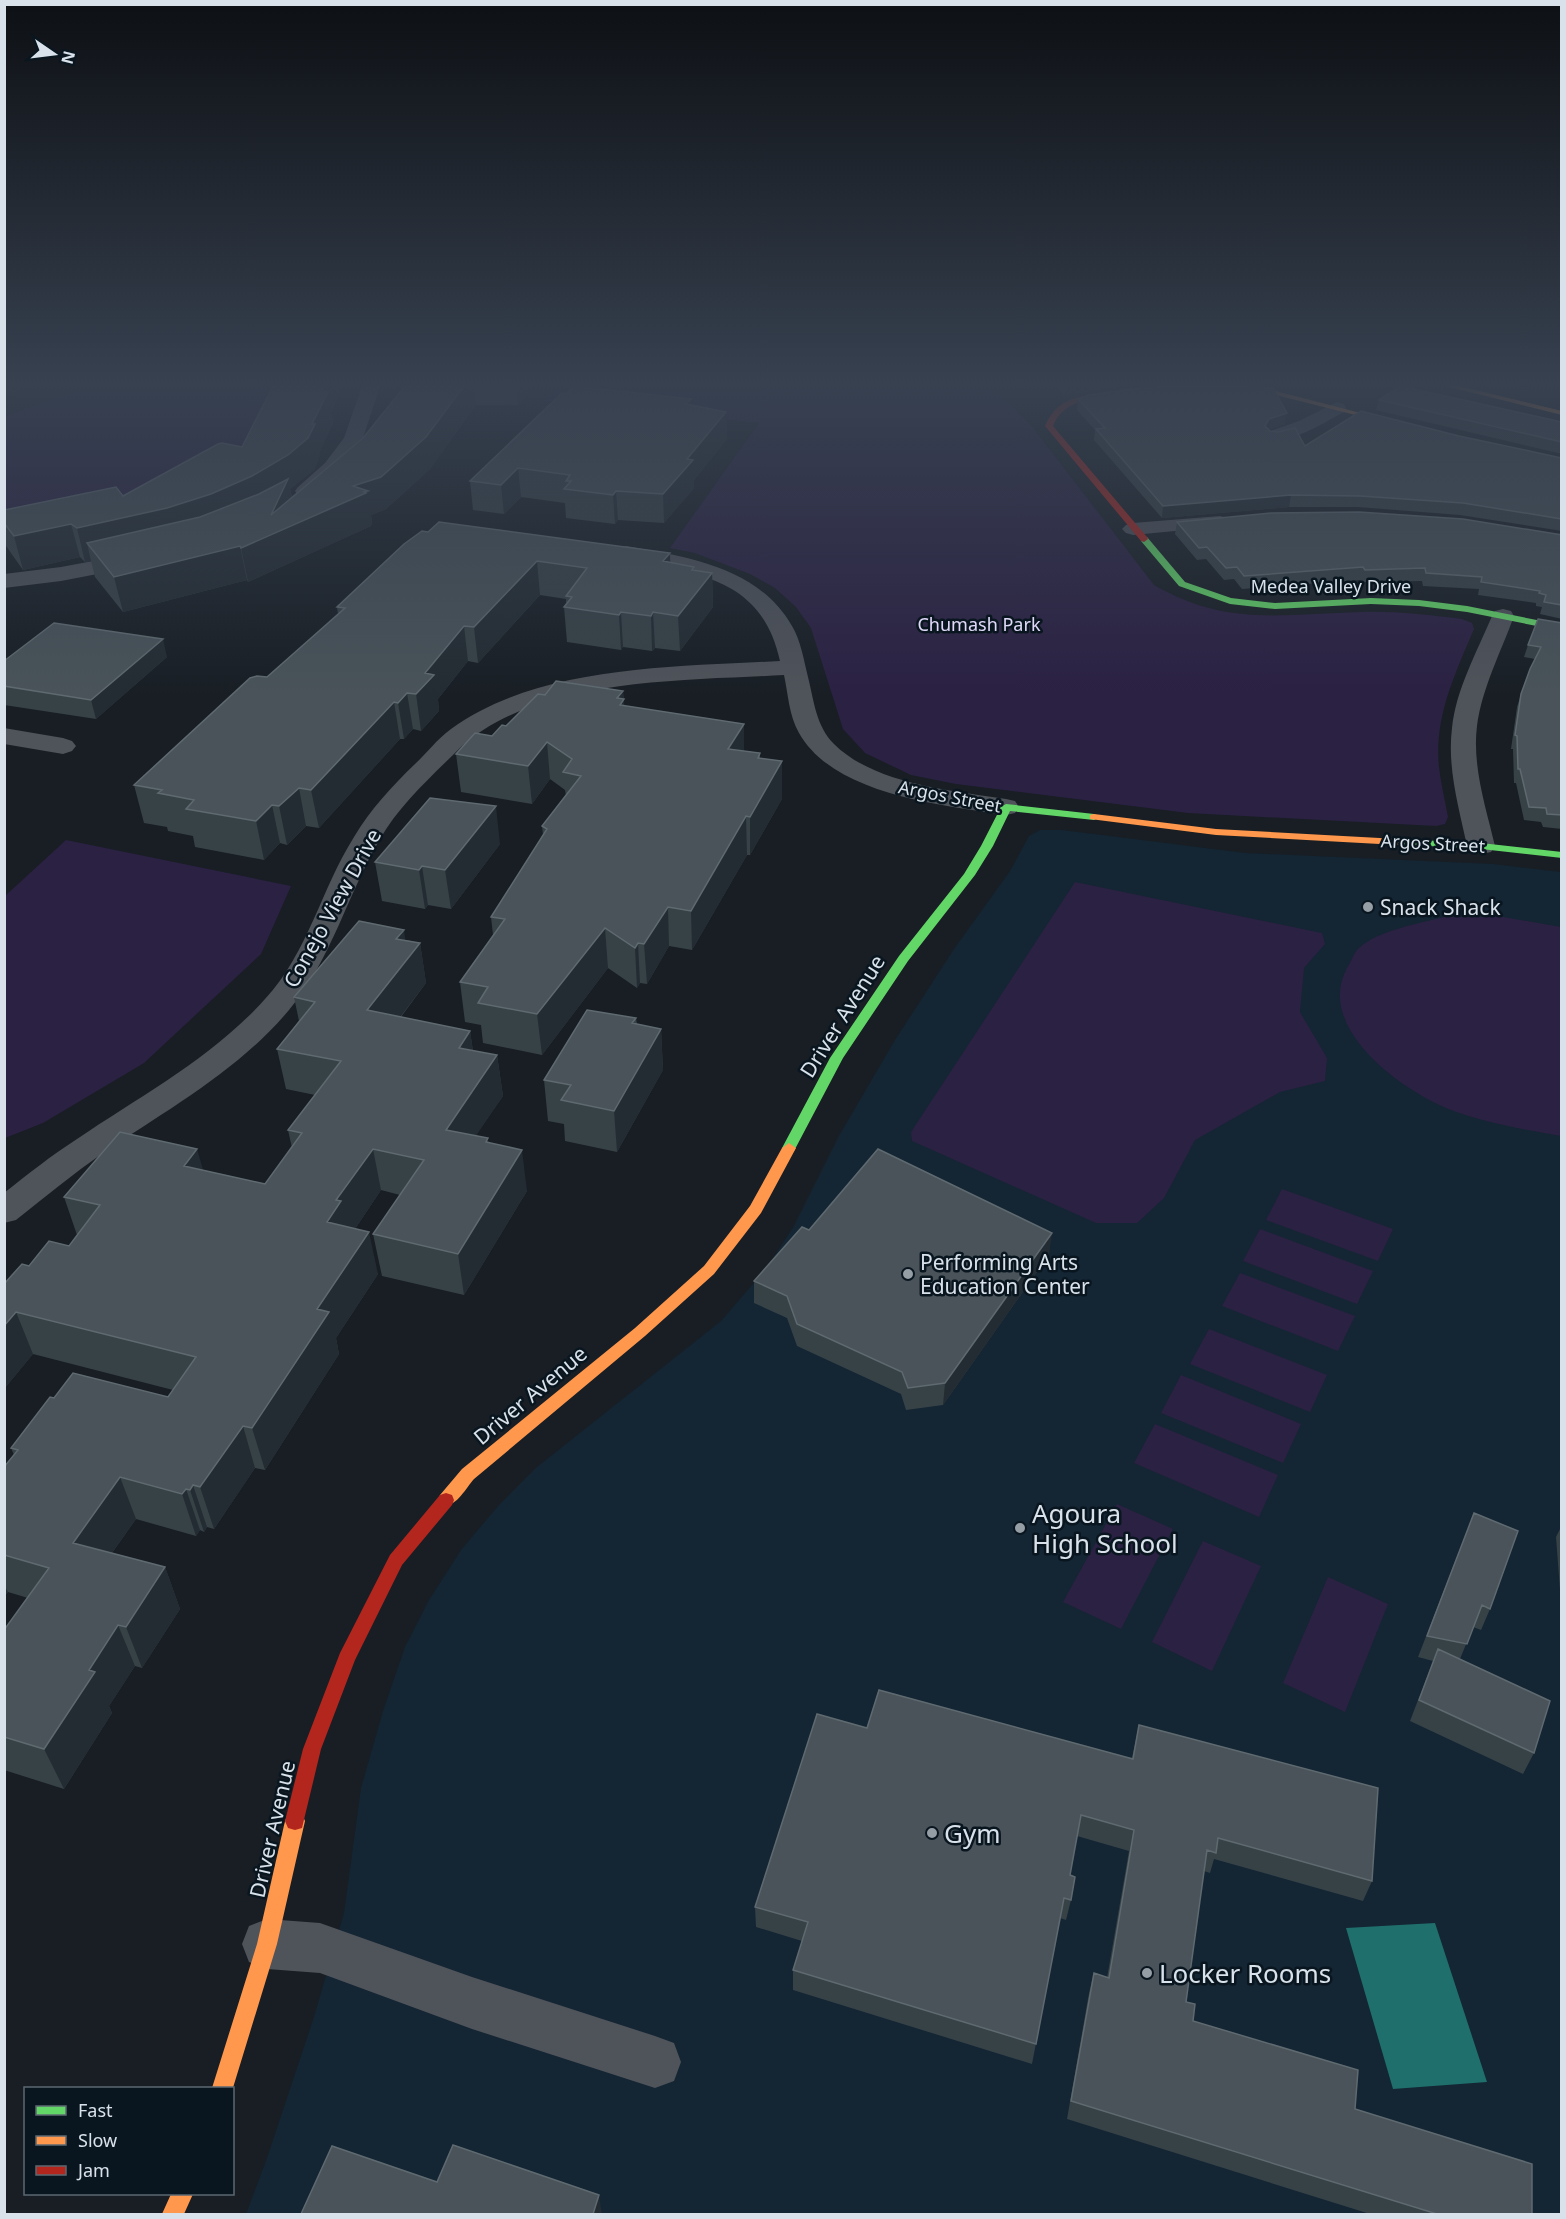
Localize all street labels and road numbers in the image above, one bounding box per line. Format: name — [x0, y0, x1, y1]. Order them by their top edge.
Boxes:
street label: Medea Valley Drive — [1251, 574, 1411, 598]
street label: Argos Street — [897, 774, 1004, 818]
street label: Conejo View Drive — [277, 823, 387, 993]
street label: Argos Street — [1380, 828, 1486, 858]
street label: Driver Avenue — [793, 949, 891, 1083]
street label: Driver Avenue — [467, 1339, 593, 1451]
street label: Driver Avenue — [243, 1758, 301, 1900]

